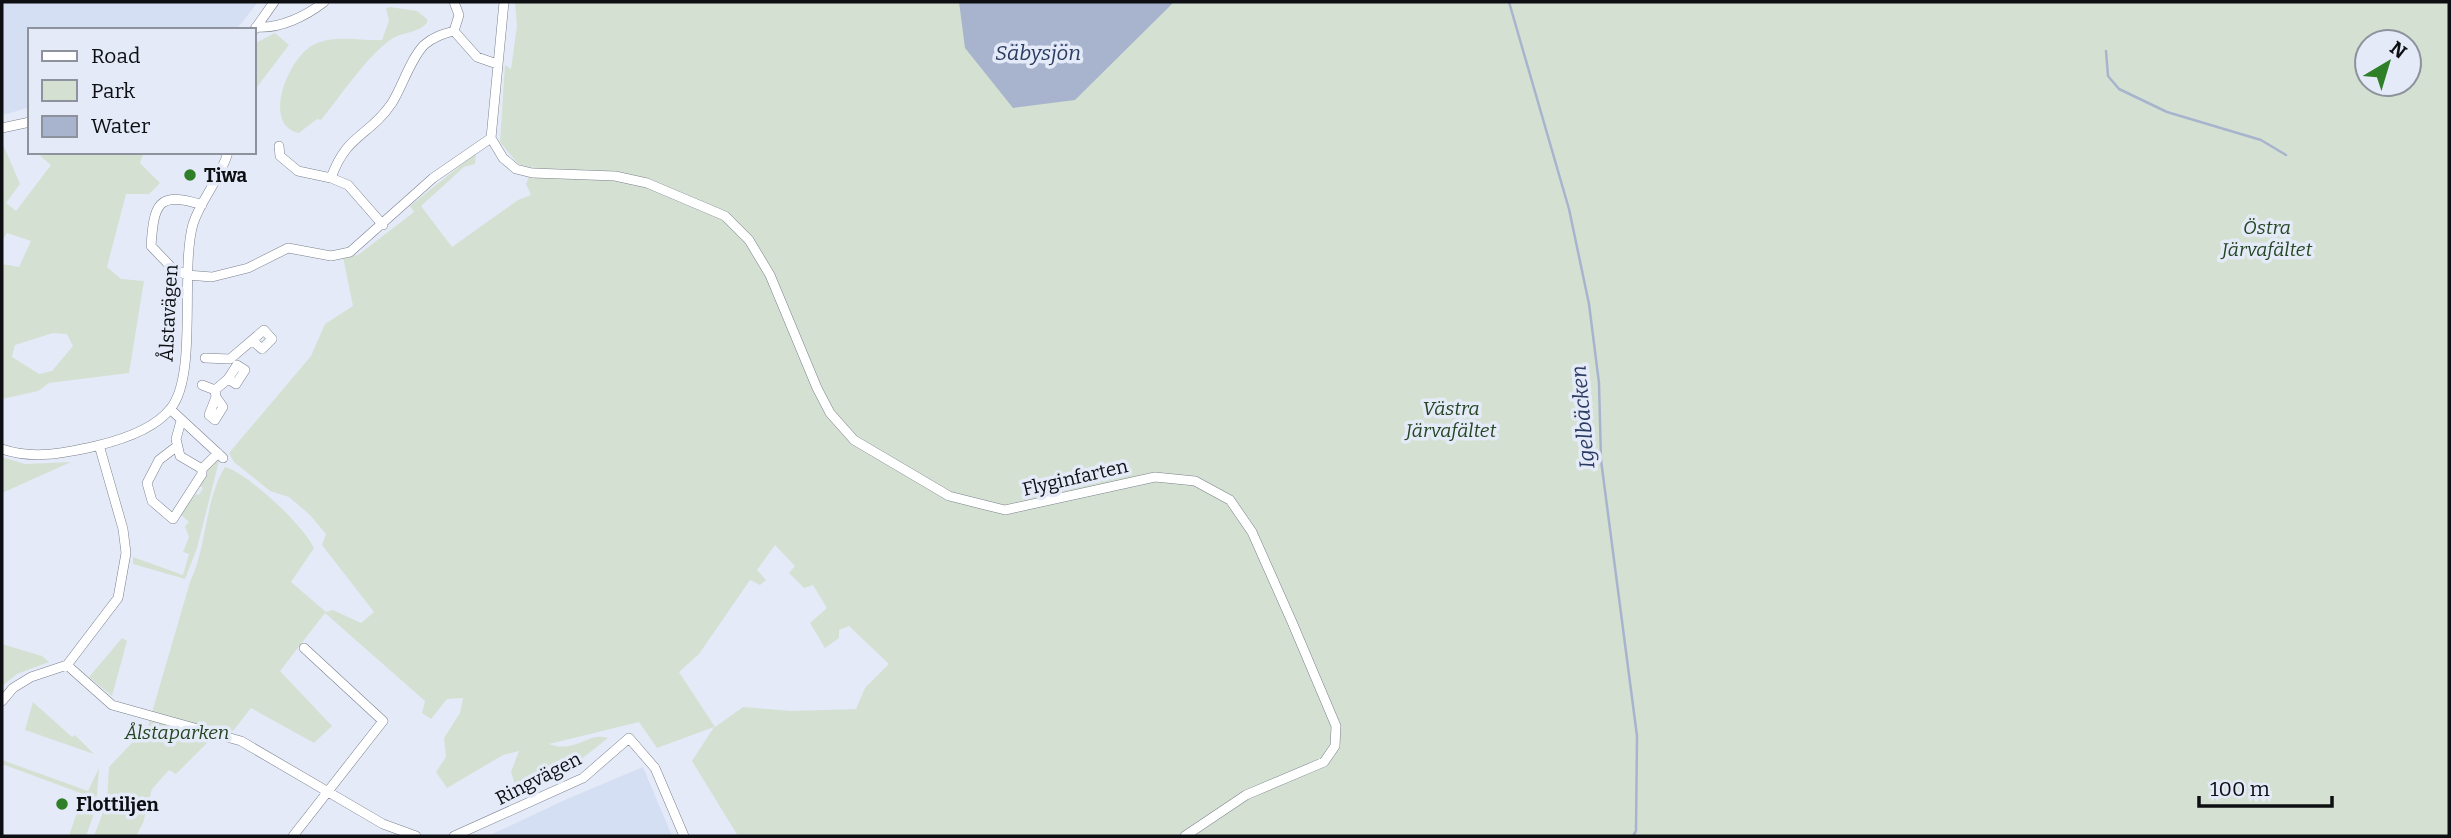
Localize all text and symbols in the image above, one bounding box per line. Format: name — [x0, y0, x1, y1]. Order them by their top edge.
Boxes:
legend — [28, 28, 256, 154]
north arrow — [2353, 28, 2423, 98]
text: N — [2385, 36, 2411, 64]
water label: Säbysjön — [995, 40, 1081, 66]
text: Road — [91, 43, 140, 69]
text: Park — [91, 78, 135, 104]
text: Water — [91, 113, 150, 139]
place label: Tiwa — [204, 164, 248, 187]
marker: Tiwa — [182, 167, 198, 183]
park label: Östra Järvafältet — [2220, 216, 2312, 261]
street label: Ålstavägen — [154, 264, 183, 362]
water label: Igelbäcken — [1566, 364, 1600, 470]
park label: Västra Järvafältet — [1404, 397, 1496, 442]
street label: Flyginfarten — [1020, 454, 1130, 501]
park label: Ålstaparken — [124, 721, 229, 744]
street label: Ringvägen — [491, 747, 585, 810]
scale bar — [2199, 764, 2332, 808]
text: 100 m — [2210, 776, 2270, 802]
place label: Flottiljen — [76, 793, 160, 816]
marker: Flottiljen — [54, 796, 70, 812]

